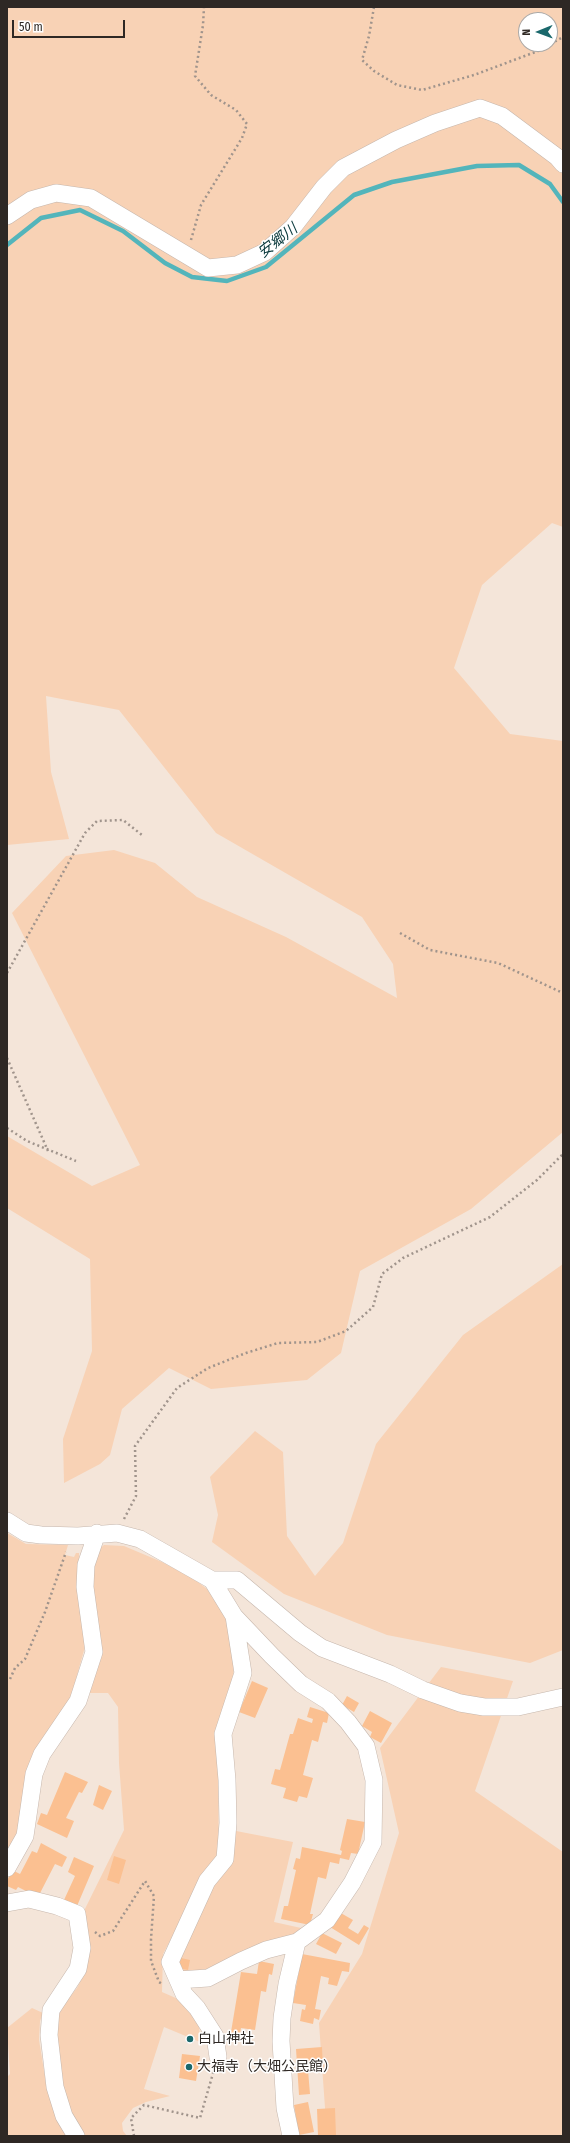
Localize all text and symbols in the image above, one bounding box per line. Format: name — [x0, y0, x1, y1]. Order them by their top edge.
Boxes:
scale bar — [14, 12, 127, 38]
north arrow — [518, 12, 558, 52]
text: 50 m — [19, 20, 43, 34]
text: N — [520, 29, 533, 36]
water label: 安郷川 — [255, 220, 301, 262]
place label: 白山神社 — [198, 2031, 254, 2047]
marker: 白山神社 — [185, 2034, 195, 2044]
place label: 大福寺（大畑公民館） — [197, 2059, 337, 2075]
marker: 大福寺（大畑公民館） — [184, 2062, 194, 2072]

